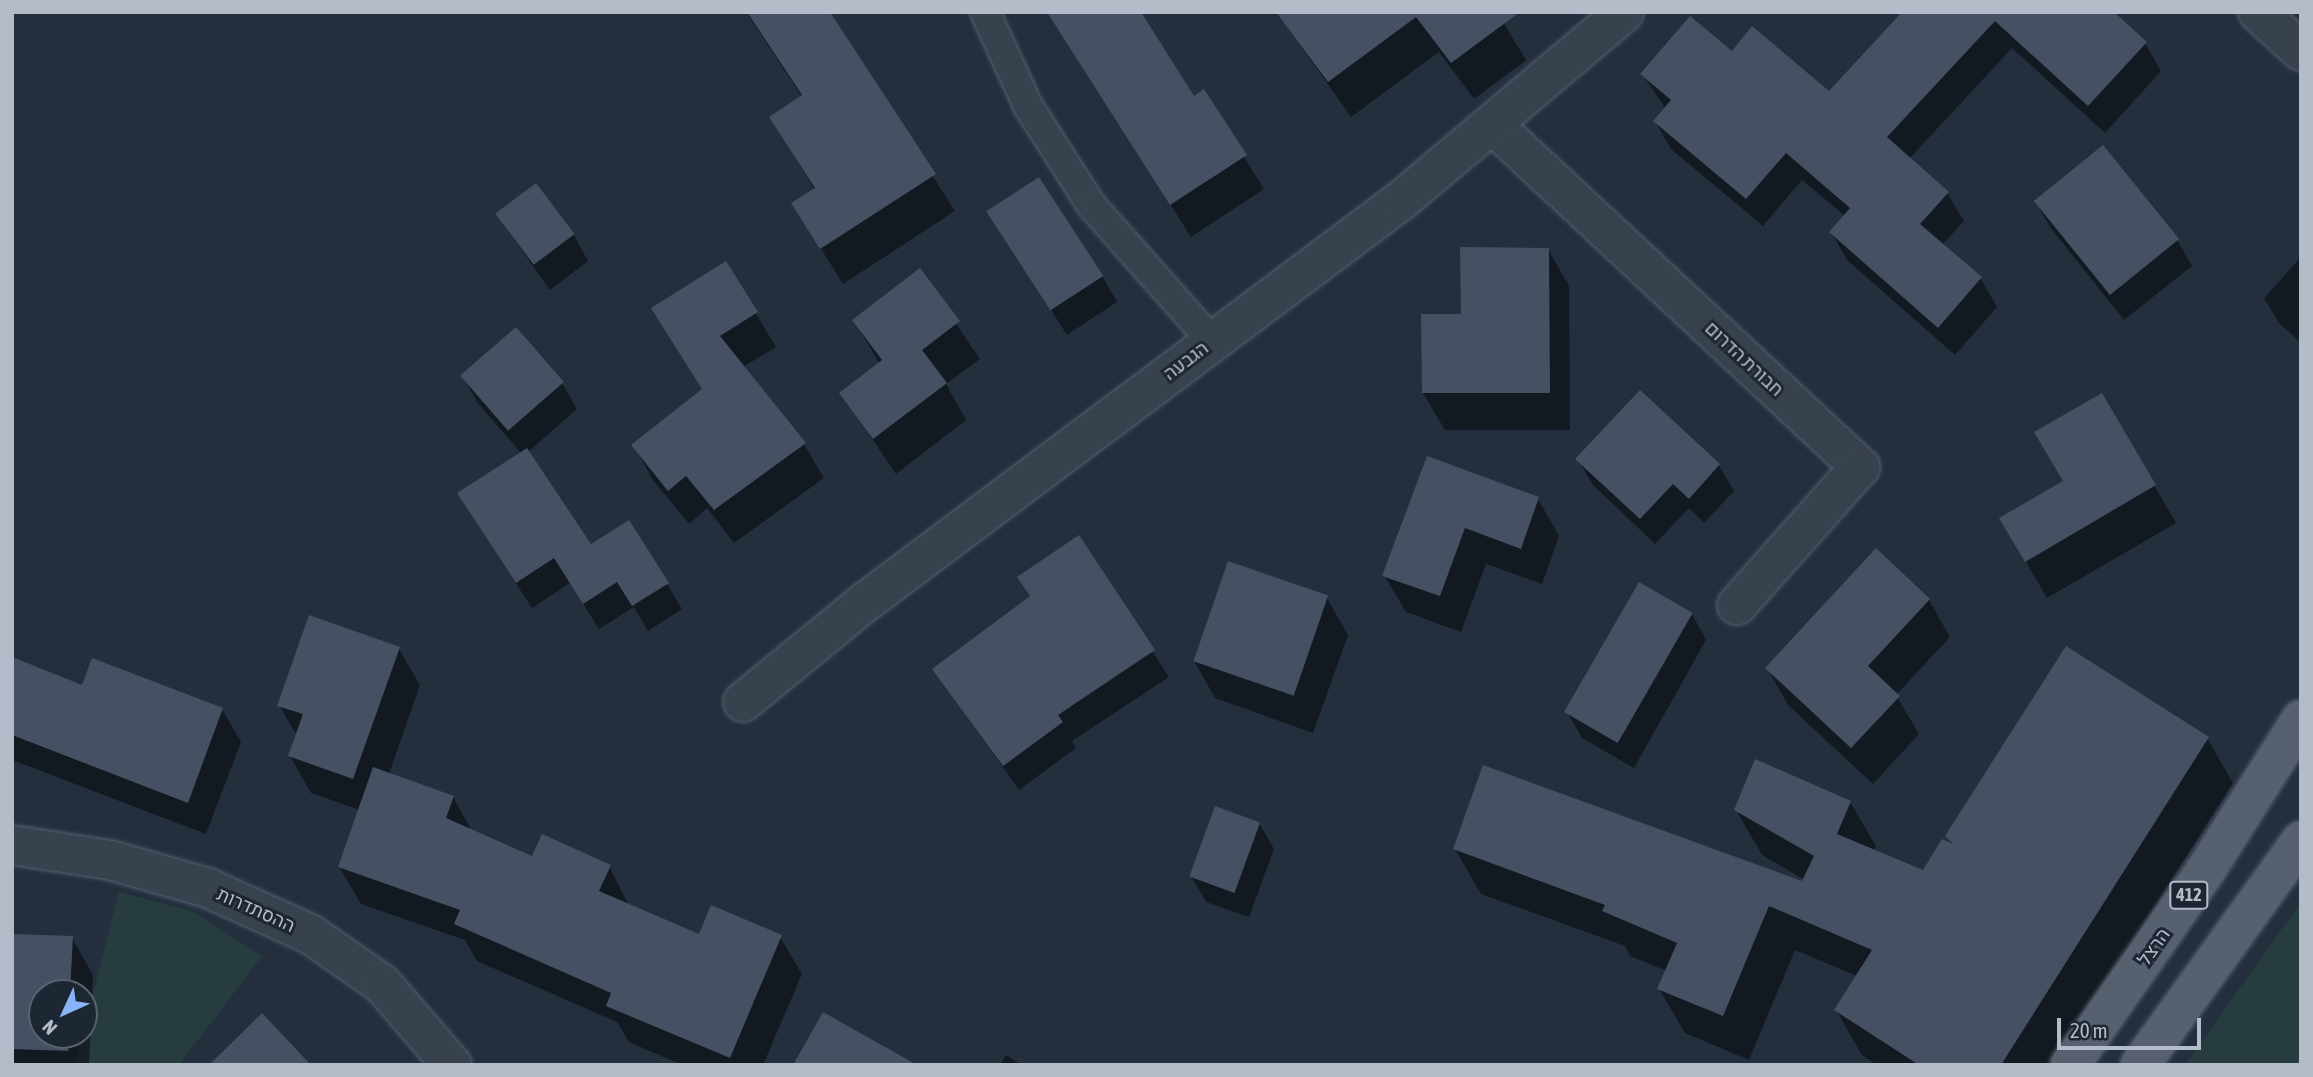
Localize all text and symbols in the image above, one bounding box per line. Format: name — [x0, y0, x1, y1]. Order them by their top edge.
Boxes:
street label: חבורת הדרום — [1700, 317, 1788, 401]
street label: הגבעה — [1159, 337, 1213, 385]
road number: 412 — [2168, 880, 2210, 910]
street label: ההסתדרות — [213, 883, 299, 937]
street label: הרצל — [2133, 924, 2175, 970]
north arrow — [28, 979, 98, 1049]
scale bar — [2061, 1004, 2204, 1048]
text: N — [38, 1016, 61, 1039]
text: 20 m — [2070, 1018, 2108, 1042]

